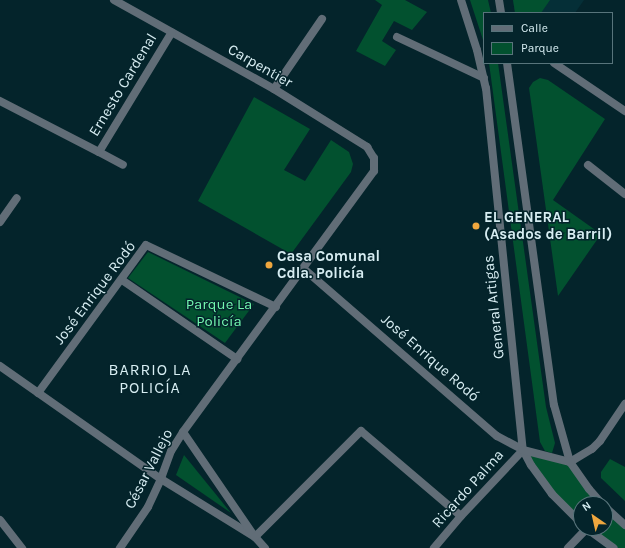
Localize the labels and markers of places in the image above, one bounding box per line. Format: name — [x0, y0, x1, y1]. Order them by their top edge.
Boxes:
place label: EL GENERAL (Asados de Barril) — [484, 208, 612, 243]
marker: EL GENERAL (Asados de Barril) — [471, 221, 481, 231]
place label: Casa Comunal Cdla. Policía — [277, 247, 380, 282]
marker: Casa Comunal Cdla. Policía — [264, 260, 274, 270]

